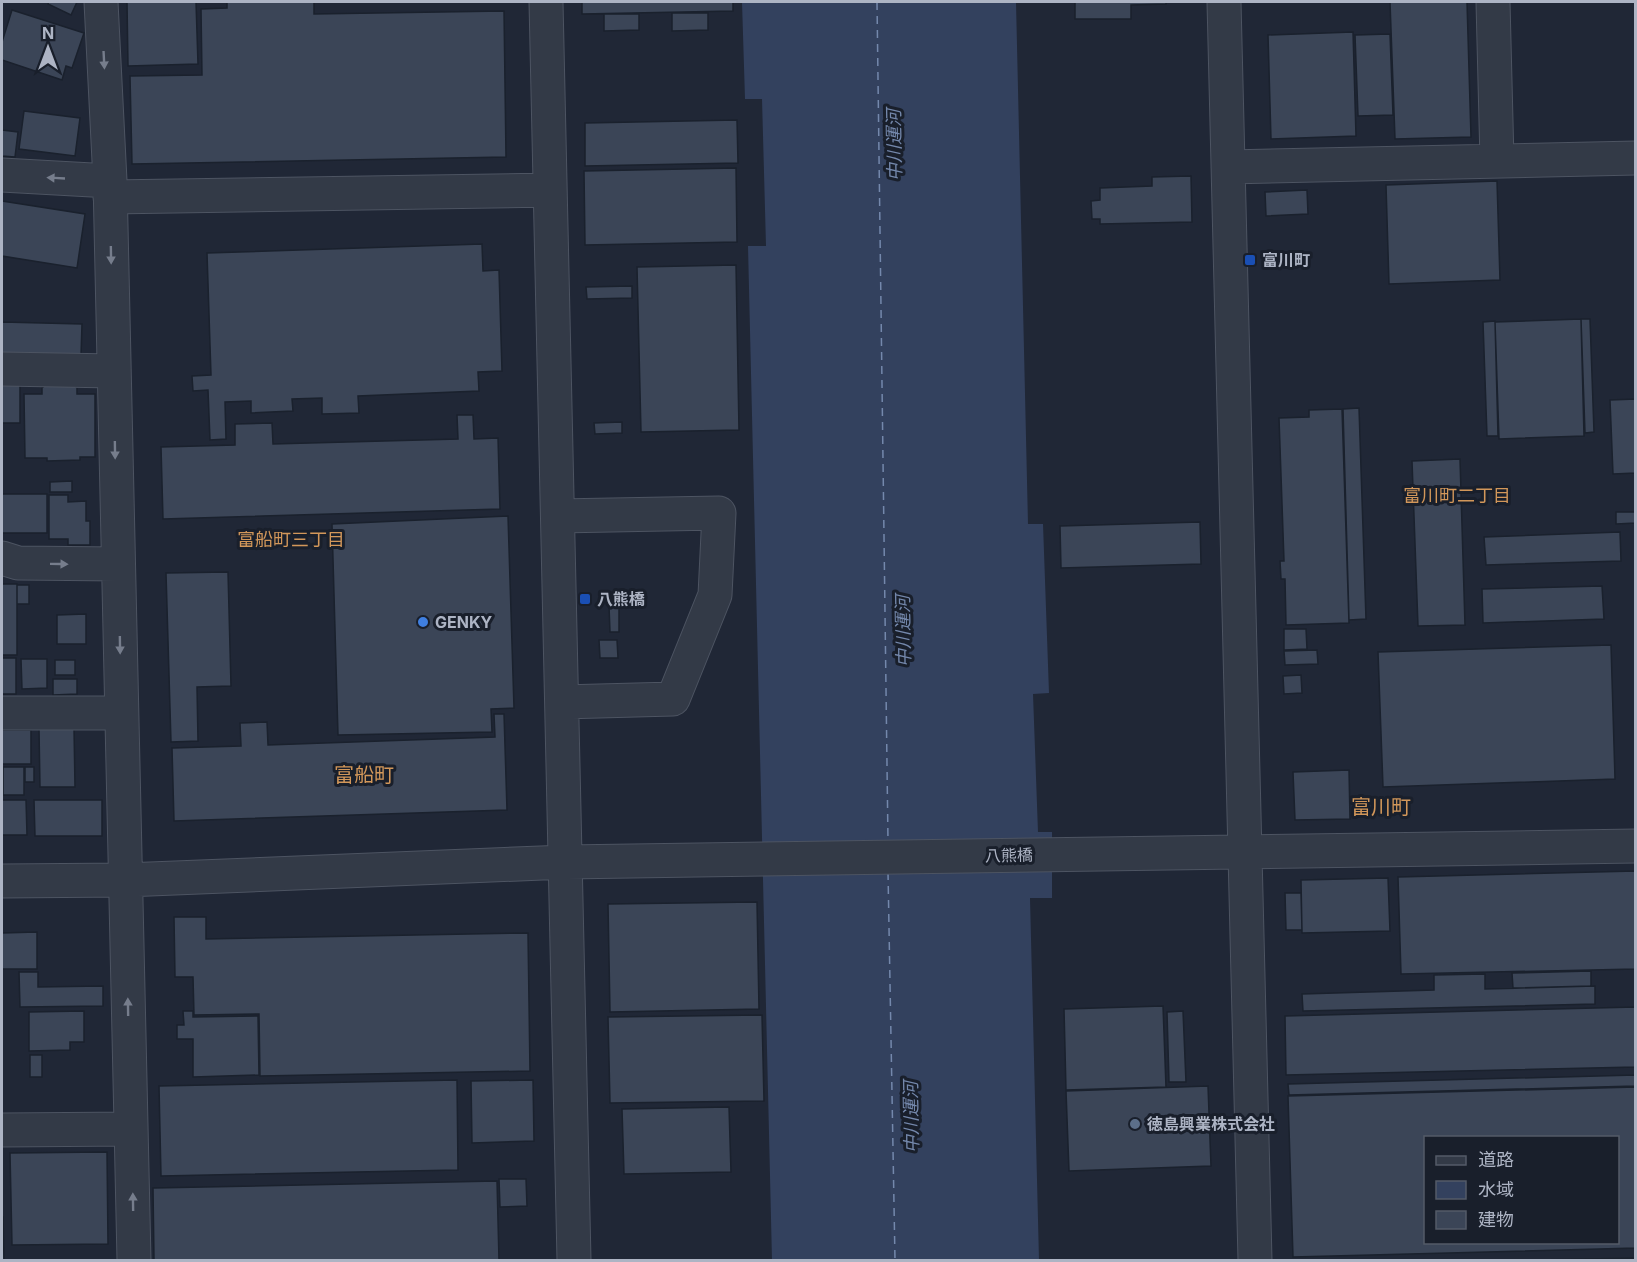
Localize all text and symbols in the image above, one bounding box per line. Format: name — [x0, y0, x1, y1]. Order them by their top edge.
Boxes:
north arrow — [18, 18, 78, 78]
text: N — [42, 23, 54, 43]
one-way arrow — [99, 50, 108, 69]
water label: 中川運河 — [883, 106, 905, 181]
one-way arrow — [46, 173, 65, 182]
one-way arrow — [106, 245, 116, 264]
place label: 富川町 — [1262, 250, 1310, 270]
marker: 富川町 — [1243, 253, 1257, 267]
one-way arrow — [111, 440, 120, 459]
district label: 富川町二丁目 — [1403, 485, 1511, 506]
district label: 富船町三丁目 — [237, 529, 345, 550]
one-way arrow — [50, 559, 69, 568]
place label: 八熊橋 — [597, 589, 645, 609]
marker: 八熊橋 — [578, 592, 592, 606]
water label: 中川運河 — [892, 592, 914, 667]
place label: GENKY — [435, 612, 492, 632]
marker: GENKY — [416, 615, 430, 629]
one-way arrow — [115, 635, 124, 654]
district label: 富船町 — [334, 763, 394, 787]
district label: 富川町 — [1351, 795, 1411, 819]
street label: 八熊橋 — [985, 845, 1033, 865]
one-way arrow — [123, 998, 133, 1017]
water label: 中川運河 — [900, 1078, 922, 1153]
place label: 徳島興業株式会社 — [1147, 1114, 1275, 1134]
marker: 徳島興業株式会社 — [1128, 1117, 1142, 1131]
legend — [1424, 1136, 1619, 1244]
text: 道路 — [1478, 1149, 1514, 1170]
text: 水域 — [1478, 1179, 1514, 1200]
one-way arrow — [128, 1193, 137, 1212]
text: 建物 — [1478, 1209, 1514, 1230]

